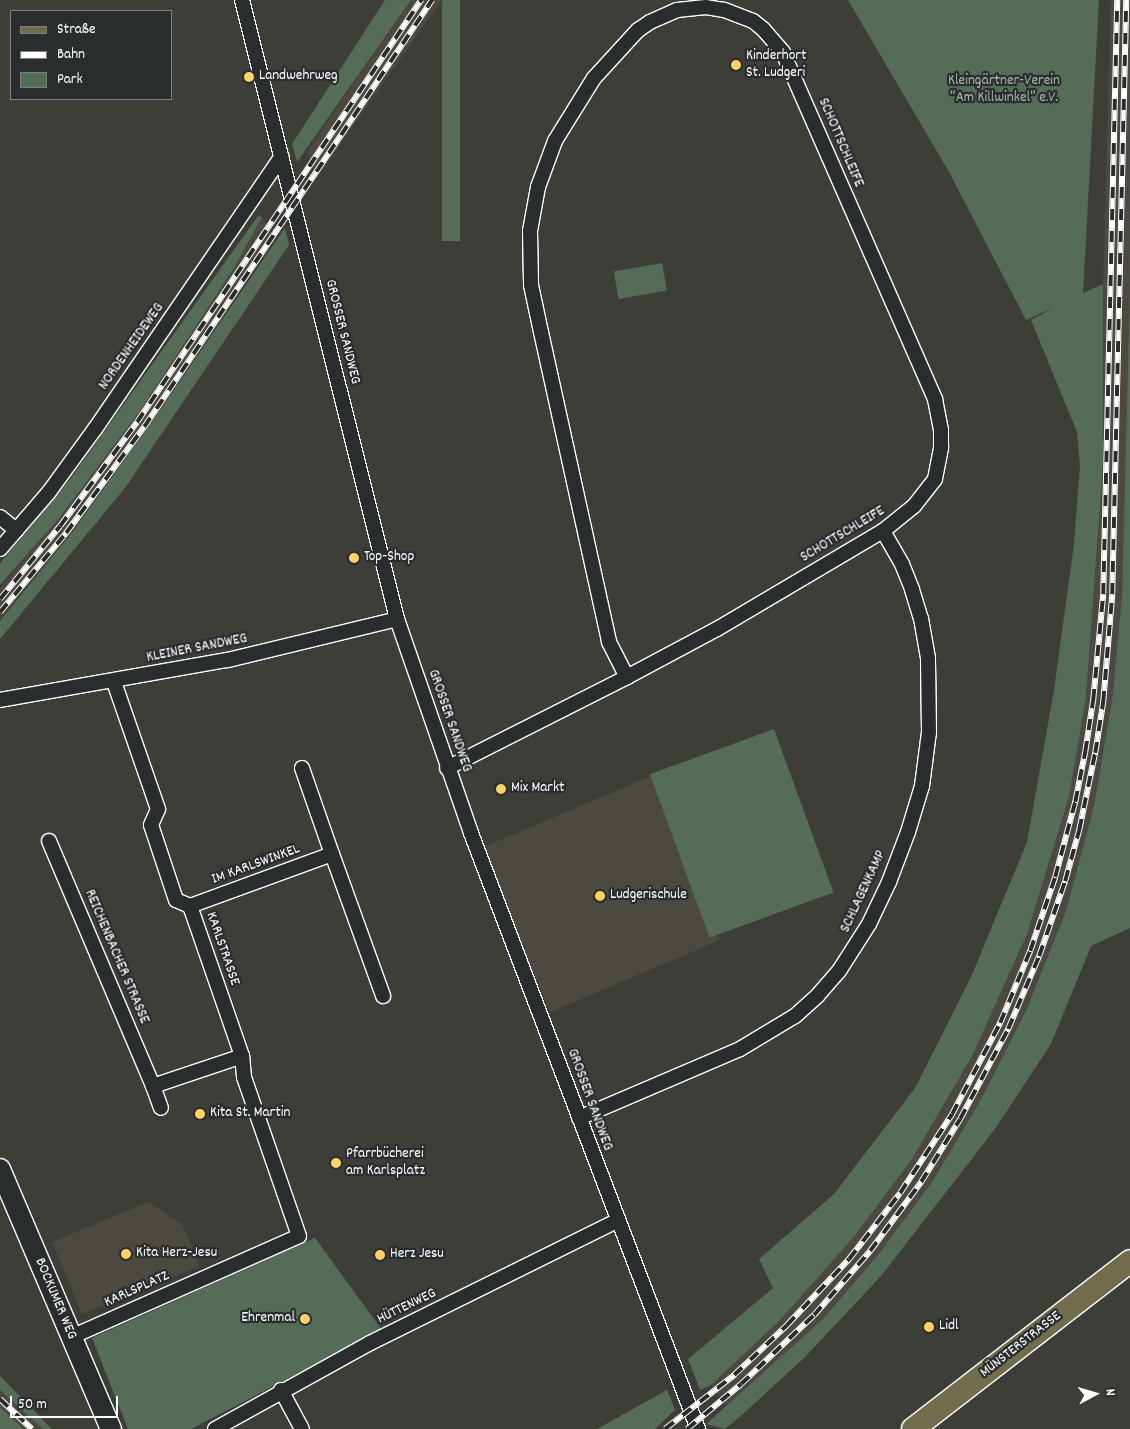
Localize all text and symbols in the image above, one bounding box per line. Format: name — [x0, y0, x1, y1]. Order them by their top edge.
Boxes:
legend — [10, 10, 172, 100]
text: Straße — [57, 19, 95, 41]
text: Bahn — [57, 44, 85, 66]
place label: Kinderhort St. Ludgeri — [746, 47, 806, 82]
marker: Kinderhort St. Ludgeri — [730, 59, 742, 71]
place label: Landwehrweg — [259, 68, 338, 86]
text: Park — [57, 69, 83, 91]
marker: Landwehrweg — [243, 71, 255, 83]
park label: Kleingärtner-Verein “Am Killwinkel” e.V. — [948, 72, 1060, 107]
street label: SCHOTTSCHLEIFE — [813, 96, 867, 190]
street label: GROSSER SANDWEG — [320, 278, 364, 386]
street label: NORDENHEIDEWEG — [95, 300, 169, 394]
street label: SCHOTTSCHLEIFE — [798, 503, 888, 567]
place label: Top-Shop — [364, 549, 414, 567]
marker: Top-Shop — [348, 552, 360, 564]
street label: KLEINER SANDWEG — [145, 630, 249, 668]
street label: GROSSER SANDWEG — [423, 667, 475, 775]
place label: Mix Markt — [511, 780, 565, 798]
marker: Mix Markt — [495, 783, 507, 795]
street label: IM KARLSWINKEL — [209, 841, 303, 889]
street label: SCHLAGENKAMP — [837, 848, 891, 936]
street label: REICHENBACHER STRASSE — [80, 887, 152, 1027]
place label: Ludgerischule — [610, 887, 687, 905]
marker: Ludgerischule — [594, 890, 606, 902]
street label: KARLSTRASSE — [201, 910, 243, 988]
street label: GROSSER SANDWEG — [562, 1047, 616, 1153]
place label: Kita St. Martin — [210, 1105, 290, 1123]
marker: Kita St. Martin — [194, 1108, 206, 1120]
place label: Pfarrbücherei am Karlsplatz — [346, 1145, 425, 1180]
marker: Pfarrbücherei am Karlsplatz — [330, 1157, 342, 1169]
place label: Kita Herz-Jesu — [136, 1245, 217, 1263]
place label: Herz Jesu — [390, 1246, 444, 1264]
marker: Kita Herz-Jesu — [120, 1248, 132, 1260]
marker: Herz Jesu — [374, 1249, 386, 1261]
street label: BOCKUMER WEG — [30, 1256, 80, 1342]
street label: KARLSPLATZ — [102, 1268, 172, 1312]
street label: HÜTTENWEG — [374, 1285, 440, 1329]
street label: MÜNSTERSTRASSE — [977, 1308, 1065, 1382]
place label: Ehrenmal — [241, 1310, 295, 1328]
marker: Ehrenmal — [299, 1313, 311, 1325]
place label: Lidl — [939, 1318, 958, 1336]
marker: Lidl — [923, 1321, 935, 1333]
north arrow — [1070, 1369, 1120, 1419]
scale bar — [12, 1386, 120, 1418]
text: N — [1100, 1388, 1120, 1397]
text: 50 m — [18, 1394, 47, 1416]

